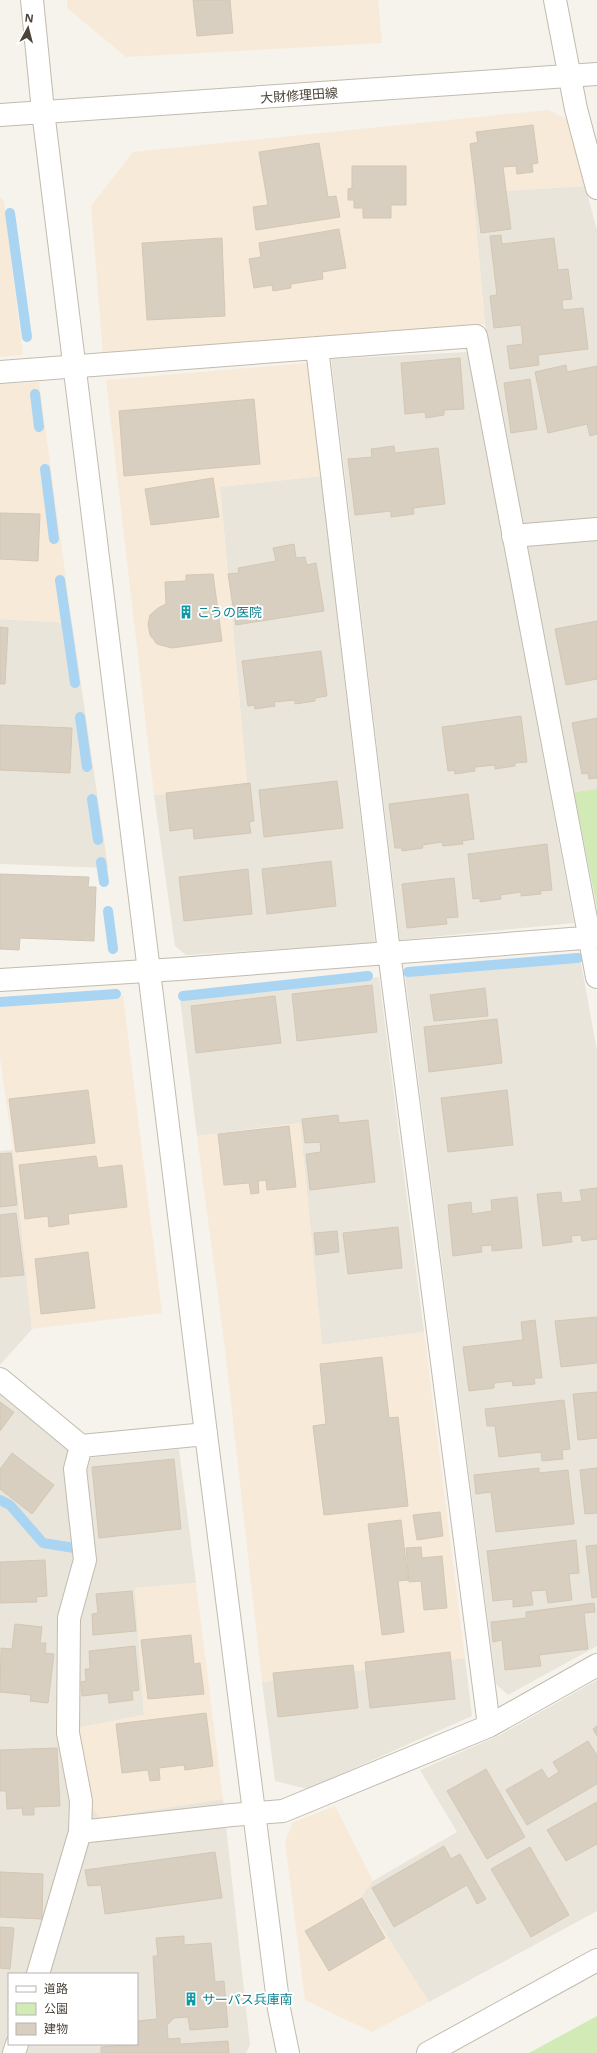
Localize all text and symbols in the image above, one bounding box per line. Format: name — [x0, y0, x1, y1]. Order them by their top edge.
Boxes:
north arrow — [8, 8, 48, 48]
text: N — [24, 10, 35, 26]
street label: 大財修理田線 — [259, 83, 339, 107]
place label: こうの医院 — [197, 603, 262, 621]
building icon: こうの医院 — [178, 604, 194, 620]
legend — [8, 1973, 138, 2045]
text: 道路 — [44, 1980, 68, 1997]
place label: サーパス兵庫南 — [202, 1990, 293, 2008]
building icon: サーパス兵庫南 — [183, 1991, 199, 2007]
text: 公園 — [44, 2000, 68, 2017]
text: 建物 — [44, 2020, 68, 2037]

